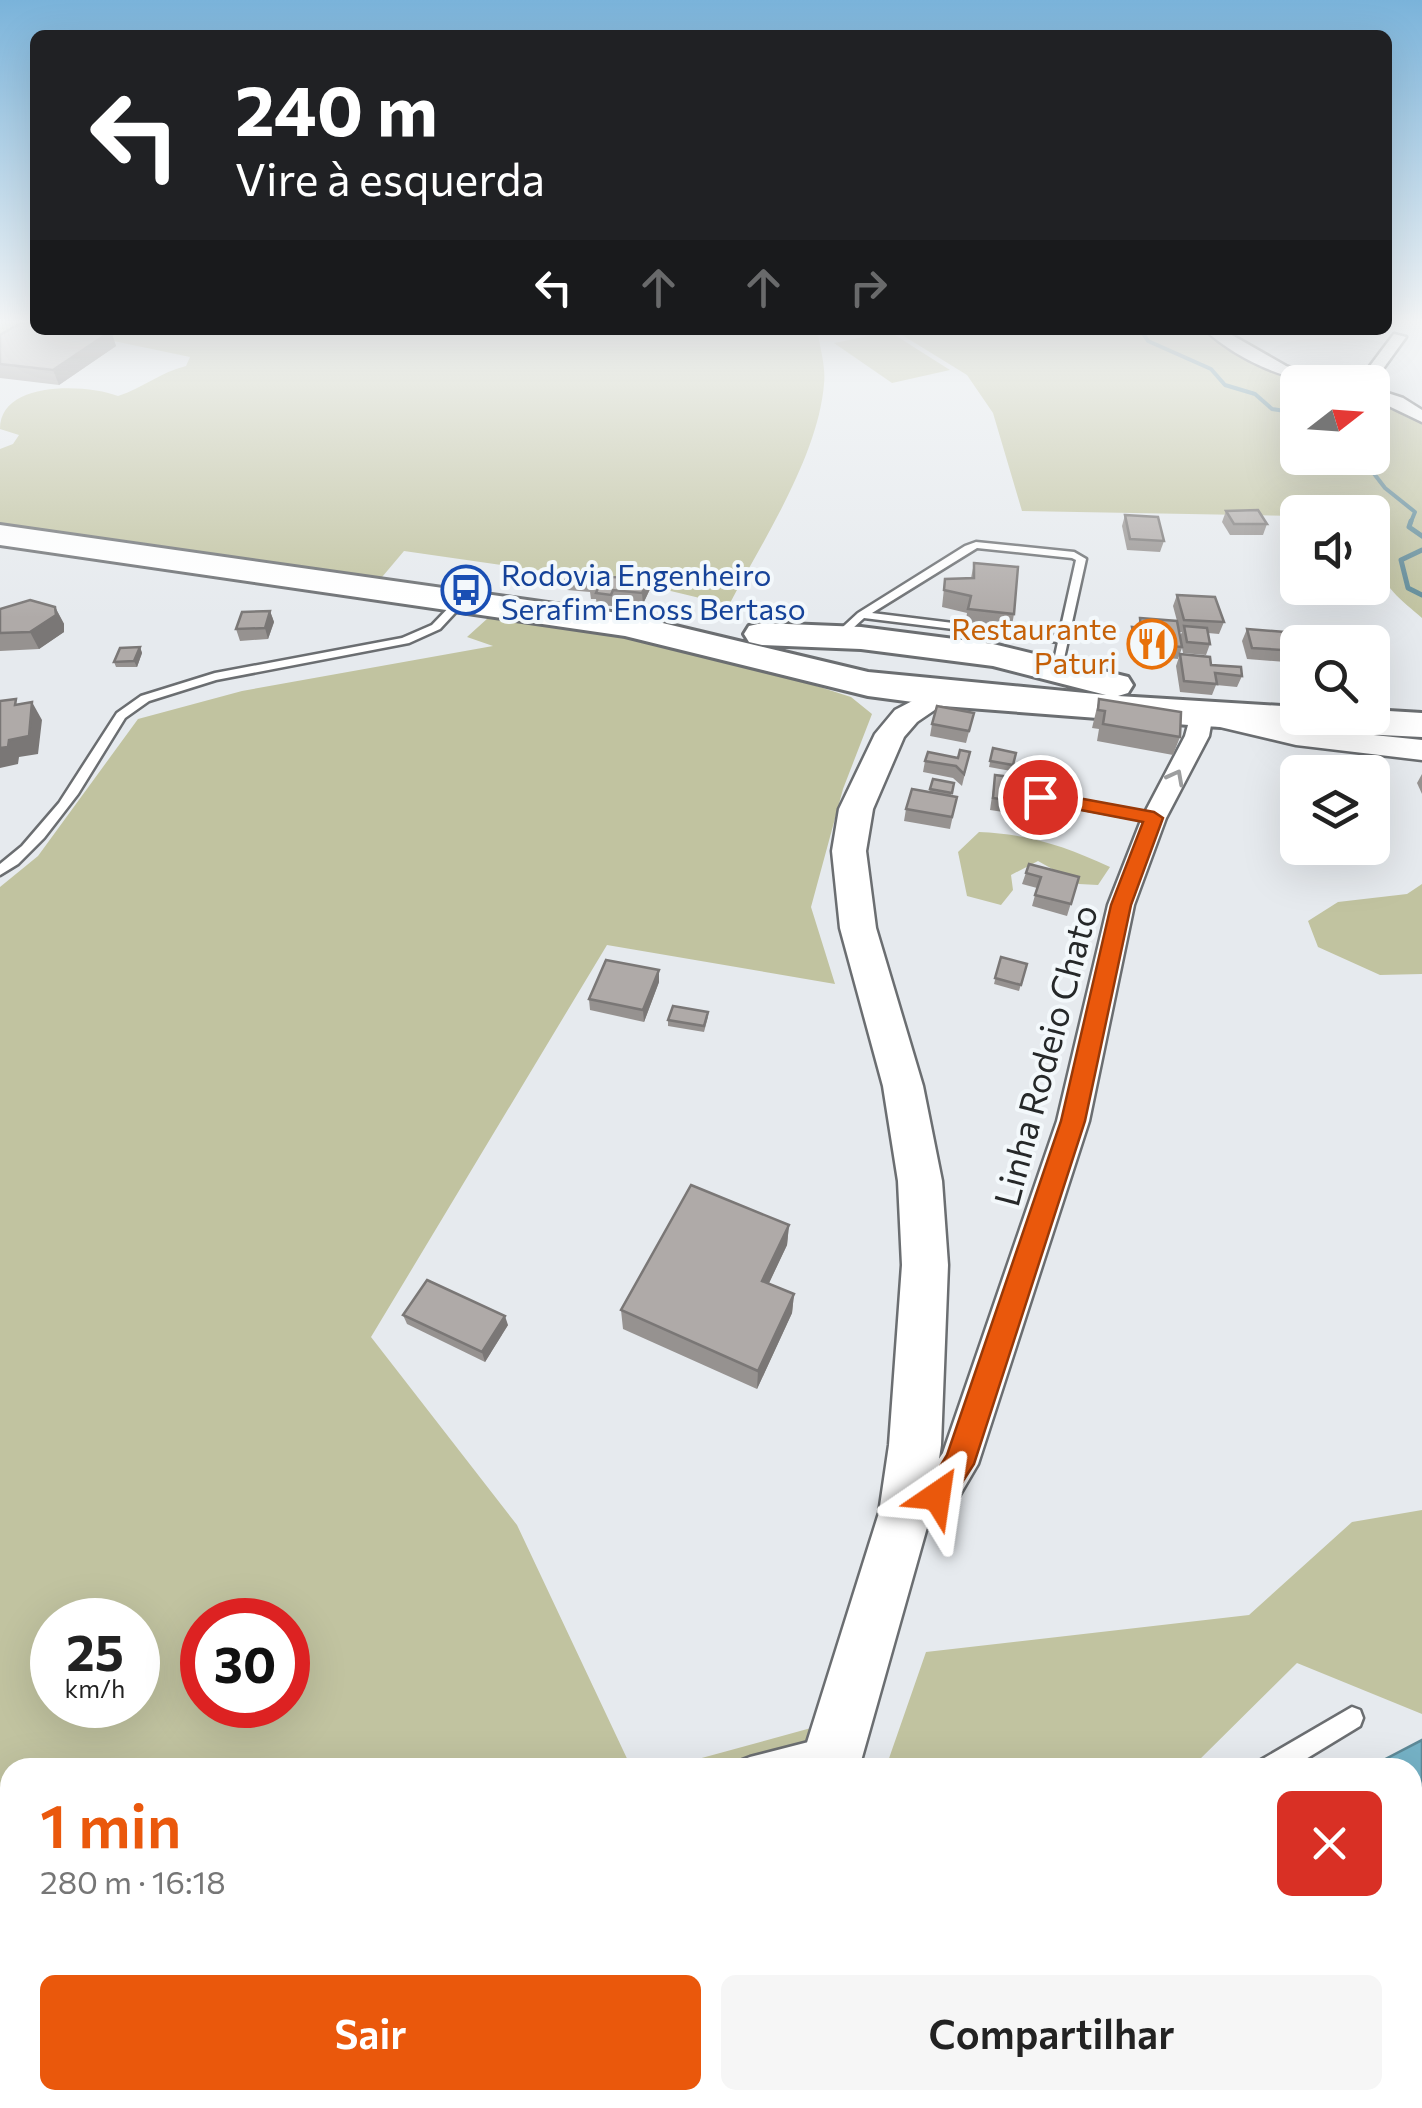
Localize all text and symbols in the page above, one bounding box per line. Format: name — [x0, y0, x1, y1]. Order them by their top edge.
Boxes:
text: 240 m — [235, 65, 438, 150]
icon: left — [70, 70, 200, 200]
text: Vire à esquerda — [235, 150, 545, 205]
icon: left — [526, 260, 581, 315]
icon: ahead — [631, 260, 686, 315]
icon: ahead — [736, 260, 791, 315]
icon: right — [841, 260, 896, 315]
north arrow — [1280, 365, 1390, 475]
map controls — [1280, 365, 1390, 865]
button: sound — [1280, 495, 1390, 605]
place label: Rodovia Engenheiro Serafim Enoss Bertaso — [501, 555, 806, 626]
bus stop icon: Rodovia Engenheiro Serafim Enoss Bertaso — [440, 564, 492, 616]
place label: Restaurante Paturi — [951, 609, 1117, 680]
restaurant icon: Restaurante Paturi — [1126, 618, 1178, 670]
button: search — [1280, 625, 1390, 735]
pin — [998, 755, 1083, 840]
button: layers — [1280, 755, 1390, 865]
one-way arrow — [1164, 769, 1183, 787]
icon: arrive — [1013, 770, 1068, 825]
street label: Linha Rodeio Chato — [983, 900, 1105, 1210]
position arrow — [885, 1444, 989, 1548]
speed limit sign: 30 — [180, 1598, 310, 1728]
text: 25 — [66, 1620, 124, 1681]
text: km/h — [65, 1673, 125, 1703]
text: 1 min — [40, 1787, 181, 1860]
button: close — [1277, 1791, 1382, 1896]
text: 280 m · 16:18 — [40, 1861, 226, 1901]
button: Sair — [40, 1975, 701, 2090]
button: Compartilhar — [721, 1975, 1382, 2090]

